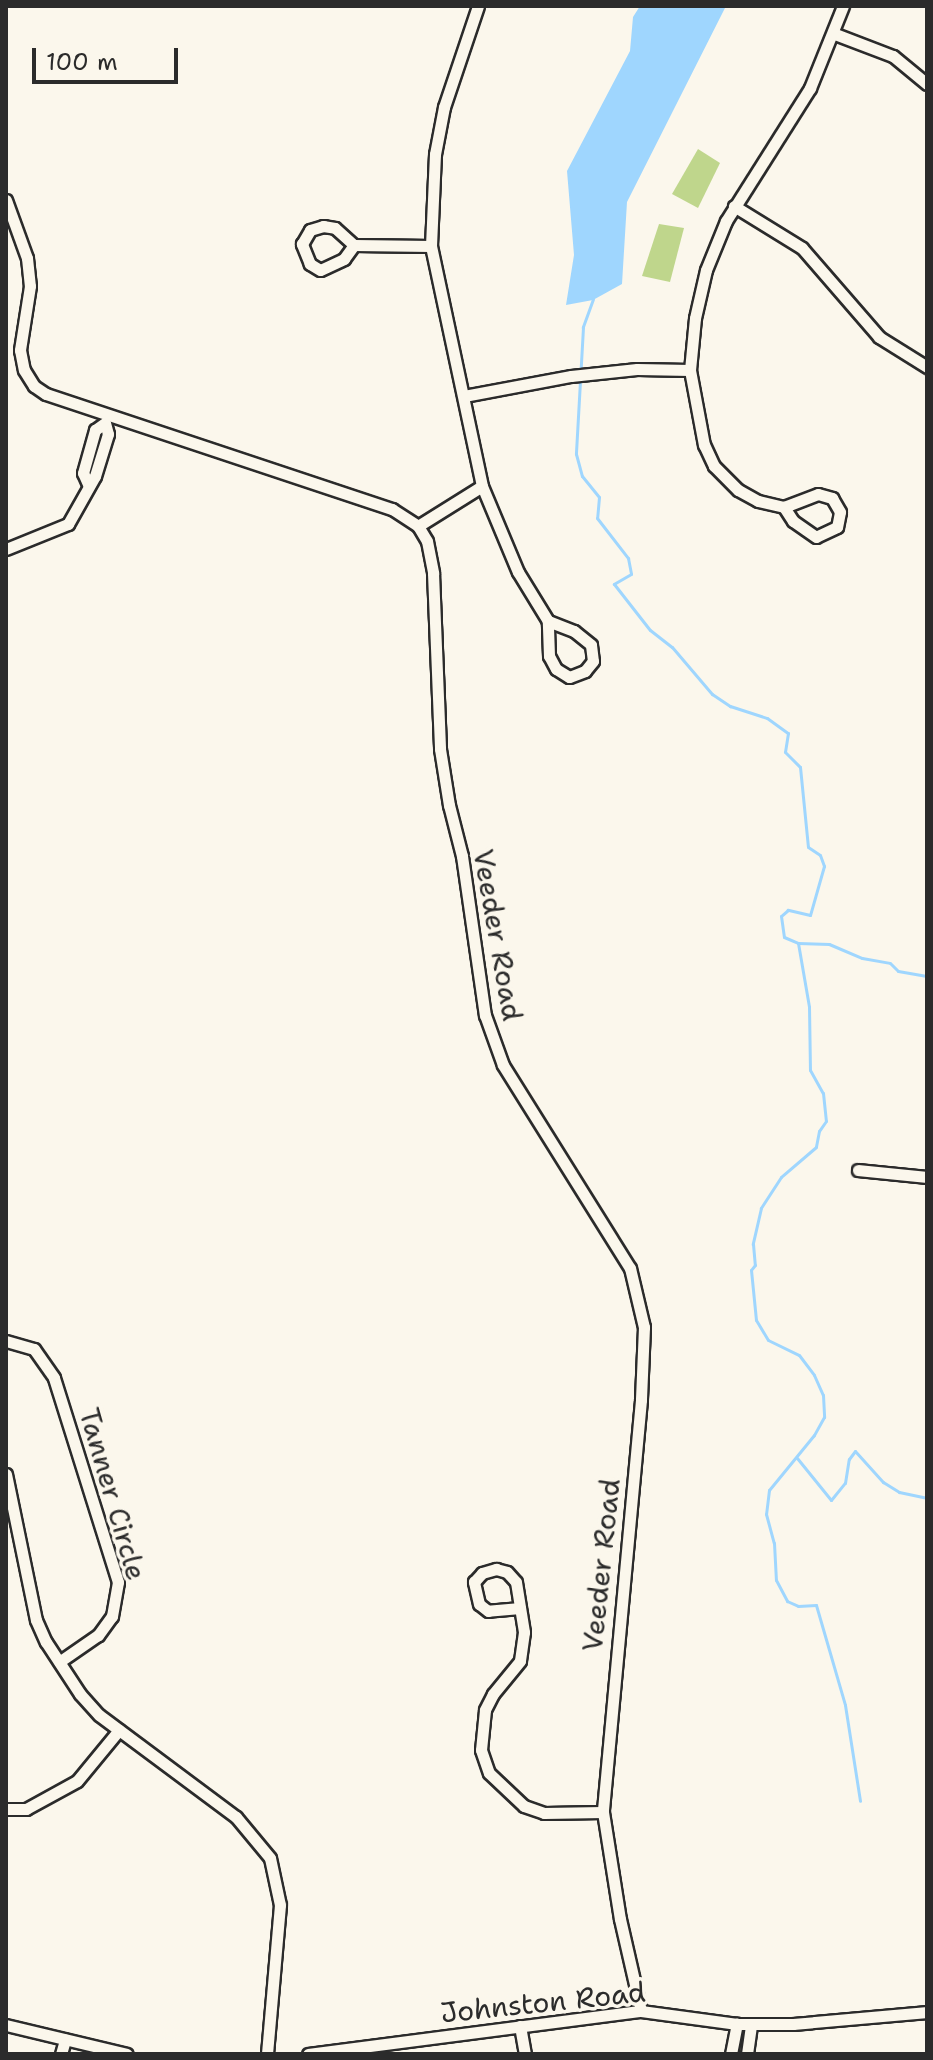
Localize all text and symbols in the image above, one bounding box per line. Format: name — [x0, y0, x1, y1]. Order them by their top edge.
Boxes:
scale bar — [36, 32, 182, 82]
text: 100 m — [46, 46, 118, 78]
street label: Veeder Road — [466, 847, 530, 1023]
street label: Tanner Circle — [72, 1404, 154, 1584]
street label: Veeder Road — [575, 1477, 627, 1653]
street label: Johnston Road — [439, 1975, 647, 2029]

